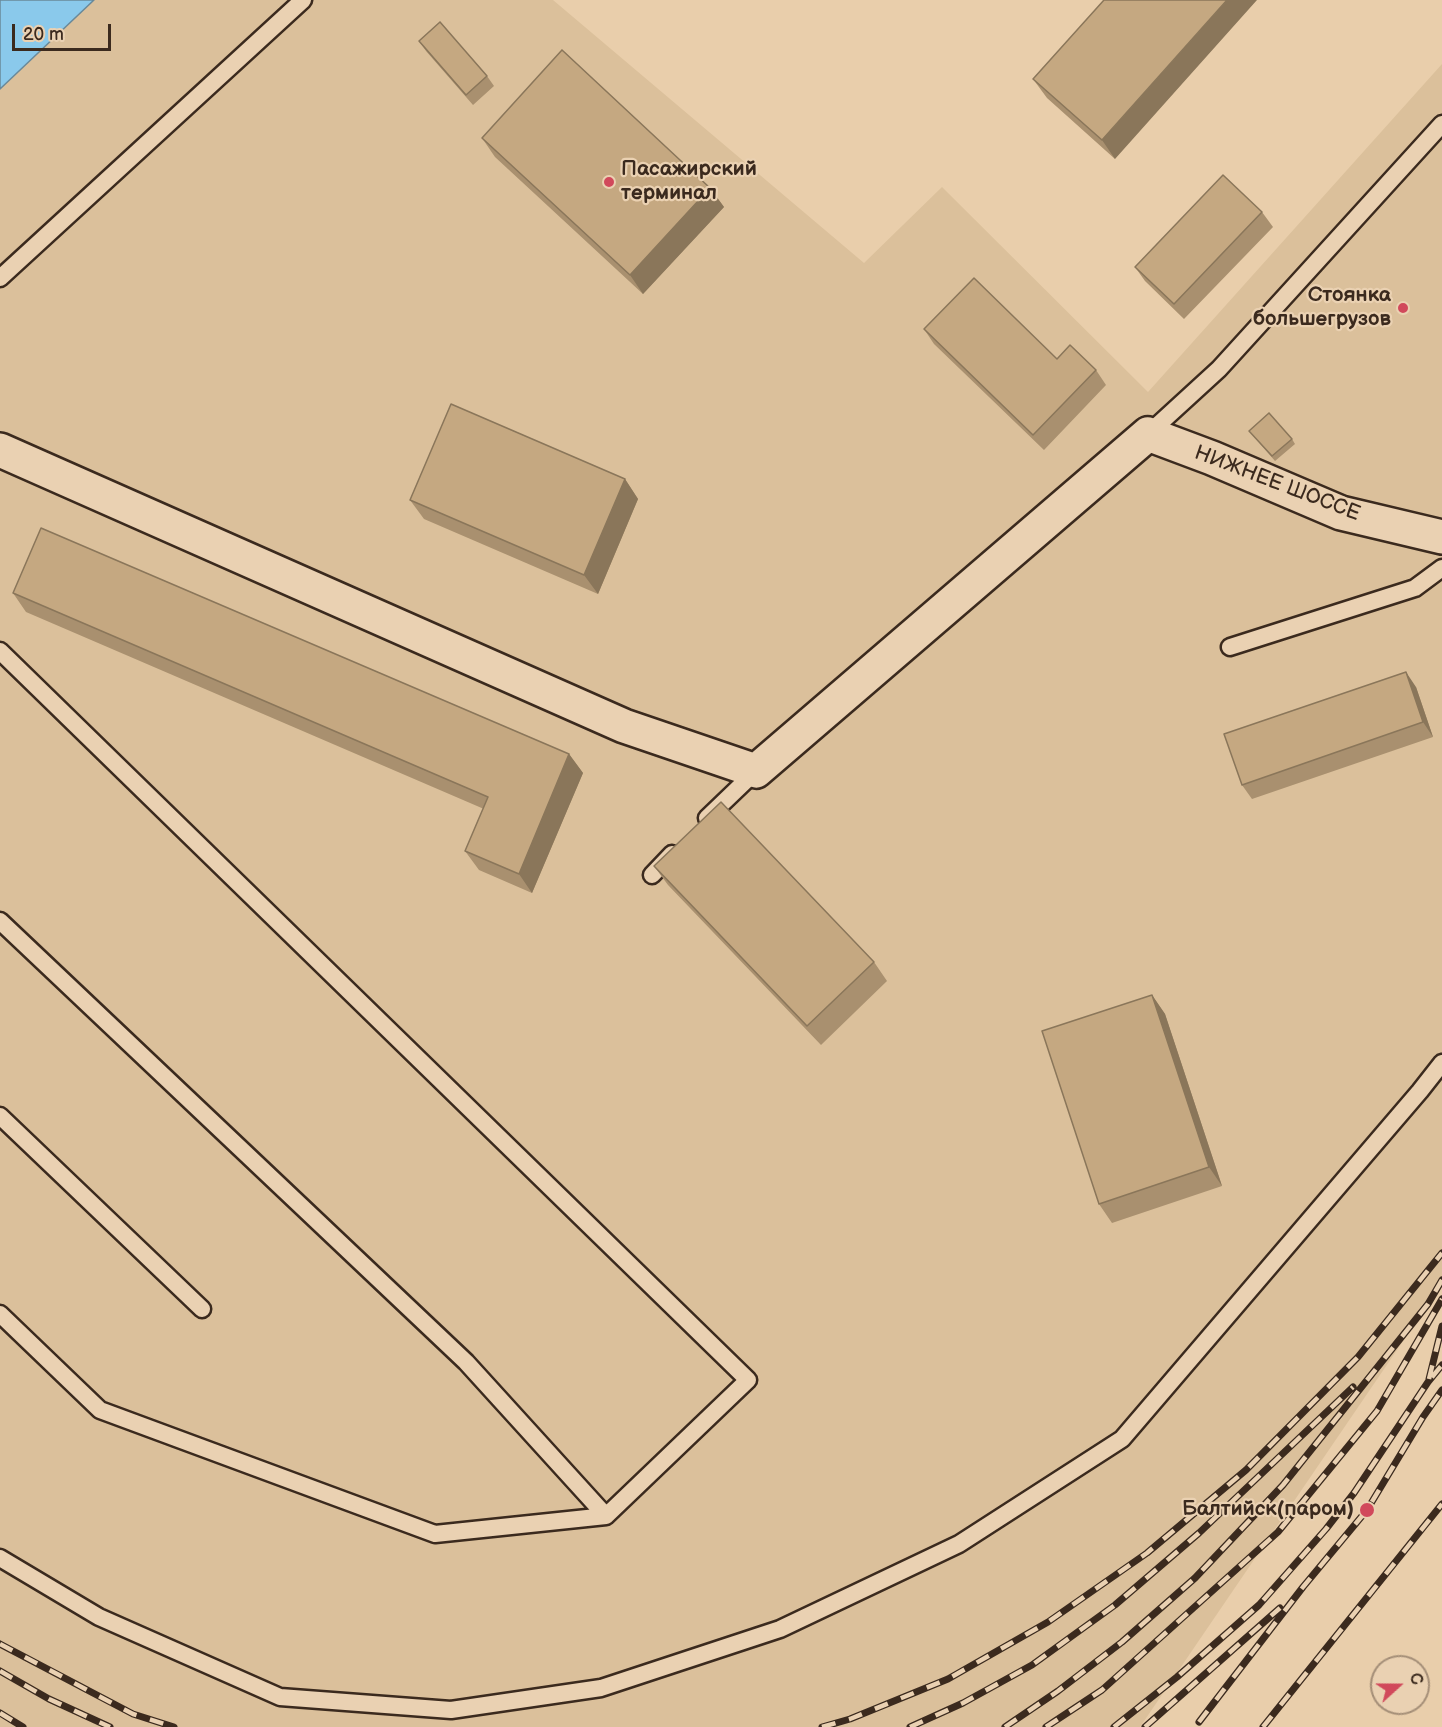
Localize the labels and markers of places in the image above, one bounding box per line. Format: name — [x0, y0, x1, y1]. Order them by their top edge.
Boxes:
place label: Пасажирский терминал — [621, 157, 757, 207]
marker: Пасажирский терминал — [602, 175, 616, 189]
place label: Стоянка большегрузов — [1253, 283, 1391, 333]
marker: Стоянка большегрузов — [1396, 301, 1410, 315]
place label: Балтийск(паром) — [1182, 1497, 1354, 1523]
marker: Балтийск(паром) — [1358, 1501, 1376, 1519]

